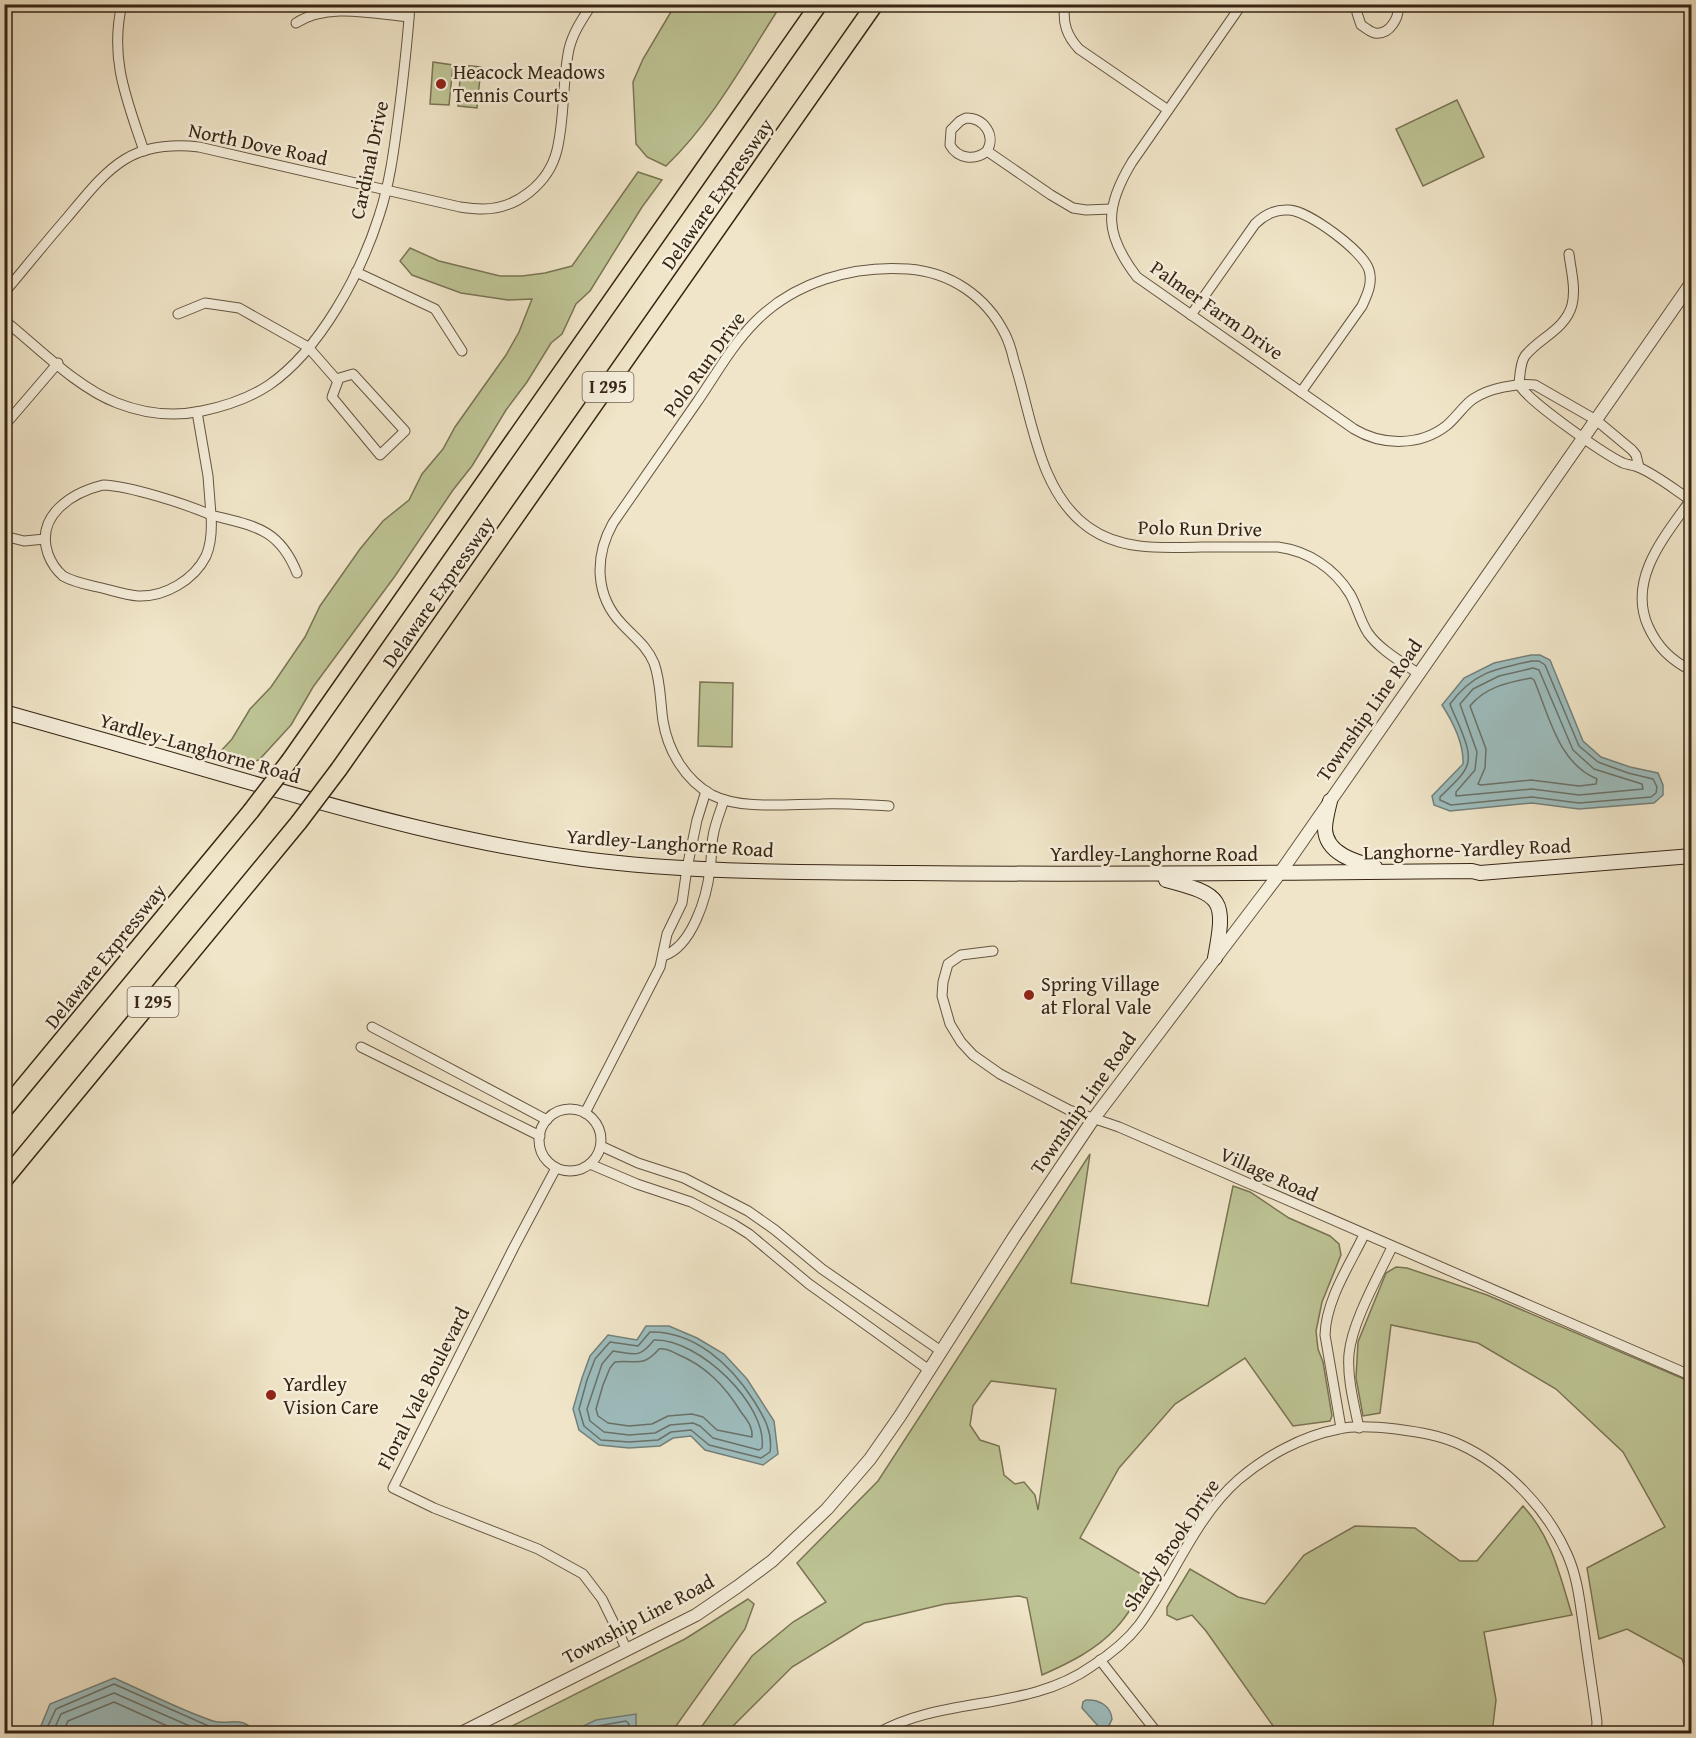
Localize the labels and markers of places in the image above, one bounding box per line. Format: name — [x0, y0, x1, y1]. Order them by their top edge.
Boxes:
place label: Heacock Meadows Tennis Courts — [453, 57, 605, 109]
marker: Heacock Meadows Tennis Courts — [434, 77, 448, 91]
place label: Spring Village at Floral Vale — [1041, 969, 1160, 1021]
marker: Spring Village at Floral Vale — [1022, 988, 1036, 1002]
place label: Yardley Vision Care — [283, 1369, 379, 1421]
marker: Yardley Vision Care — [264, 1388, 278, 1402]

